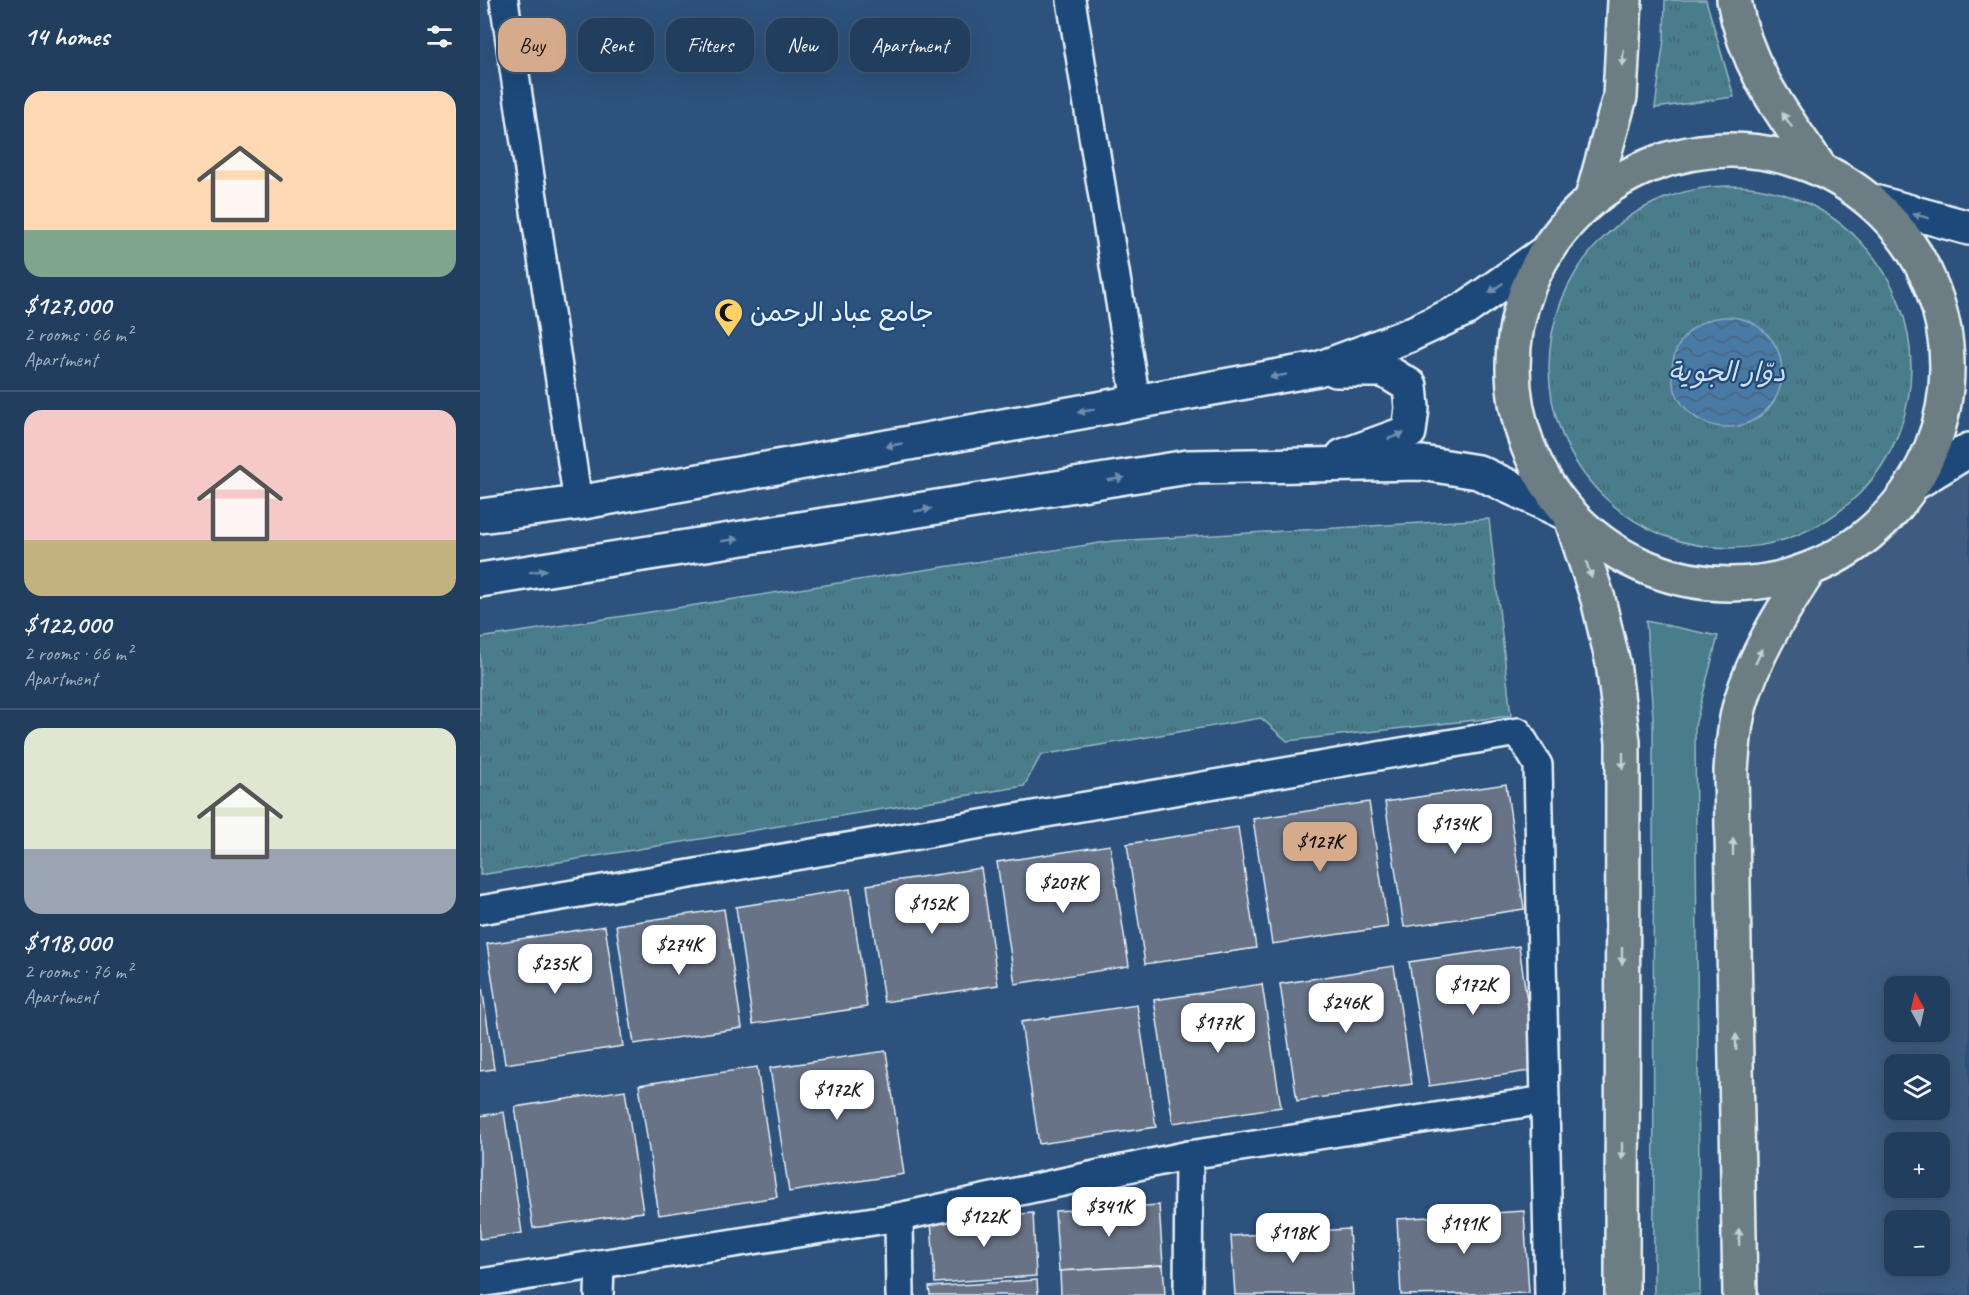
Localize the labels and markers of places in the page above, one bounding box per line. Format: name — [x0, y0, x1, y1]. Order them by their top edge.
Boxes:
mosque icon: جامع عباد الرحمن — [713, 296, 745, 338]
place label: جامع عباد الرحمن — [750, 296, 934, 331]
pin: $134K — [1413, 804, 1497, 855]
pin: $127K — [1278, 822, 1362, 873]
pin: $207K — [1021, 863, 1105, 914]
pin: $152K — [890, 884, 974, 935]
pin: $274K — [637, 925, 721, 976]
pin: $235K — [513, 944, 597, 995]
pin: $172K — [1431, 965, 1515, 1016]
pin: $246K — [1304, 983, 1388, 1034]
pin: $177K — [1176, 1003, 1260, 1054]
pin: $172K — [795, 1070, 879, 1121]
pin: $341K — [1067, 1187, 1151, 1238]
pin: $122K — [942, 1197, 1026, 1248]
pin: $191K — [1422, 1204, 1506, 1255]
pin: $118K — [1251, 1213, 1335, 1264]

